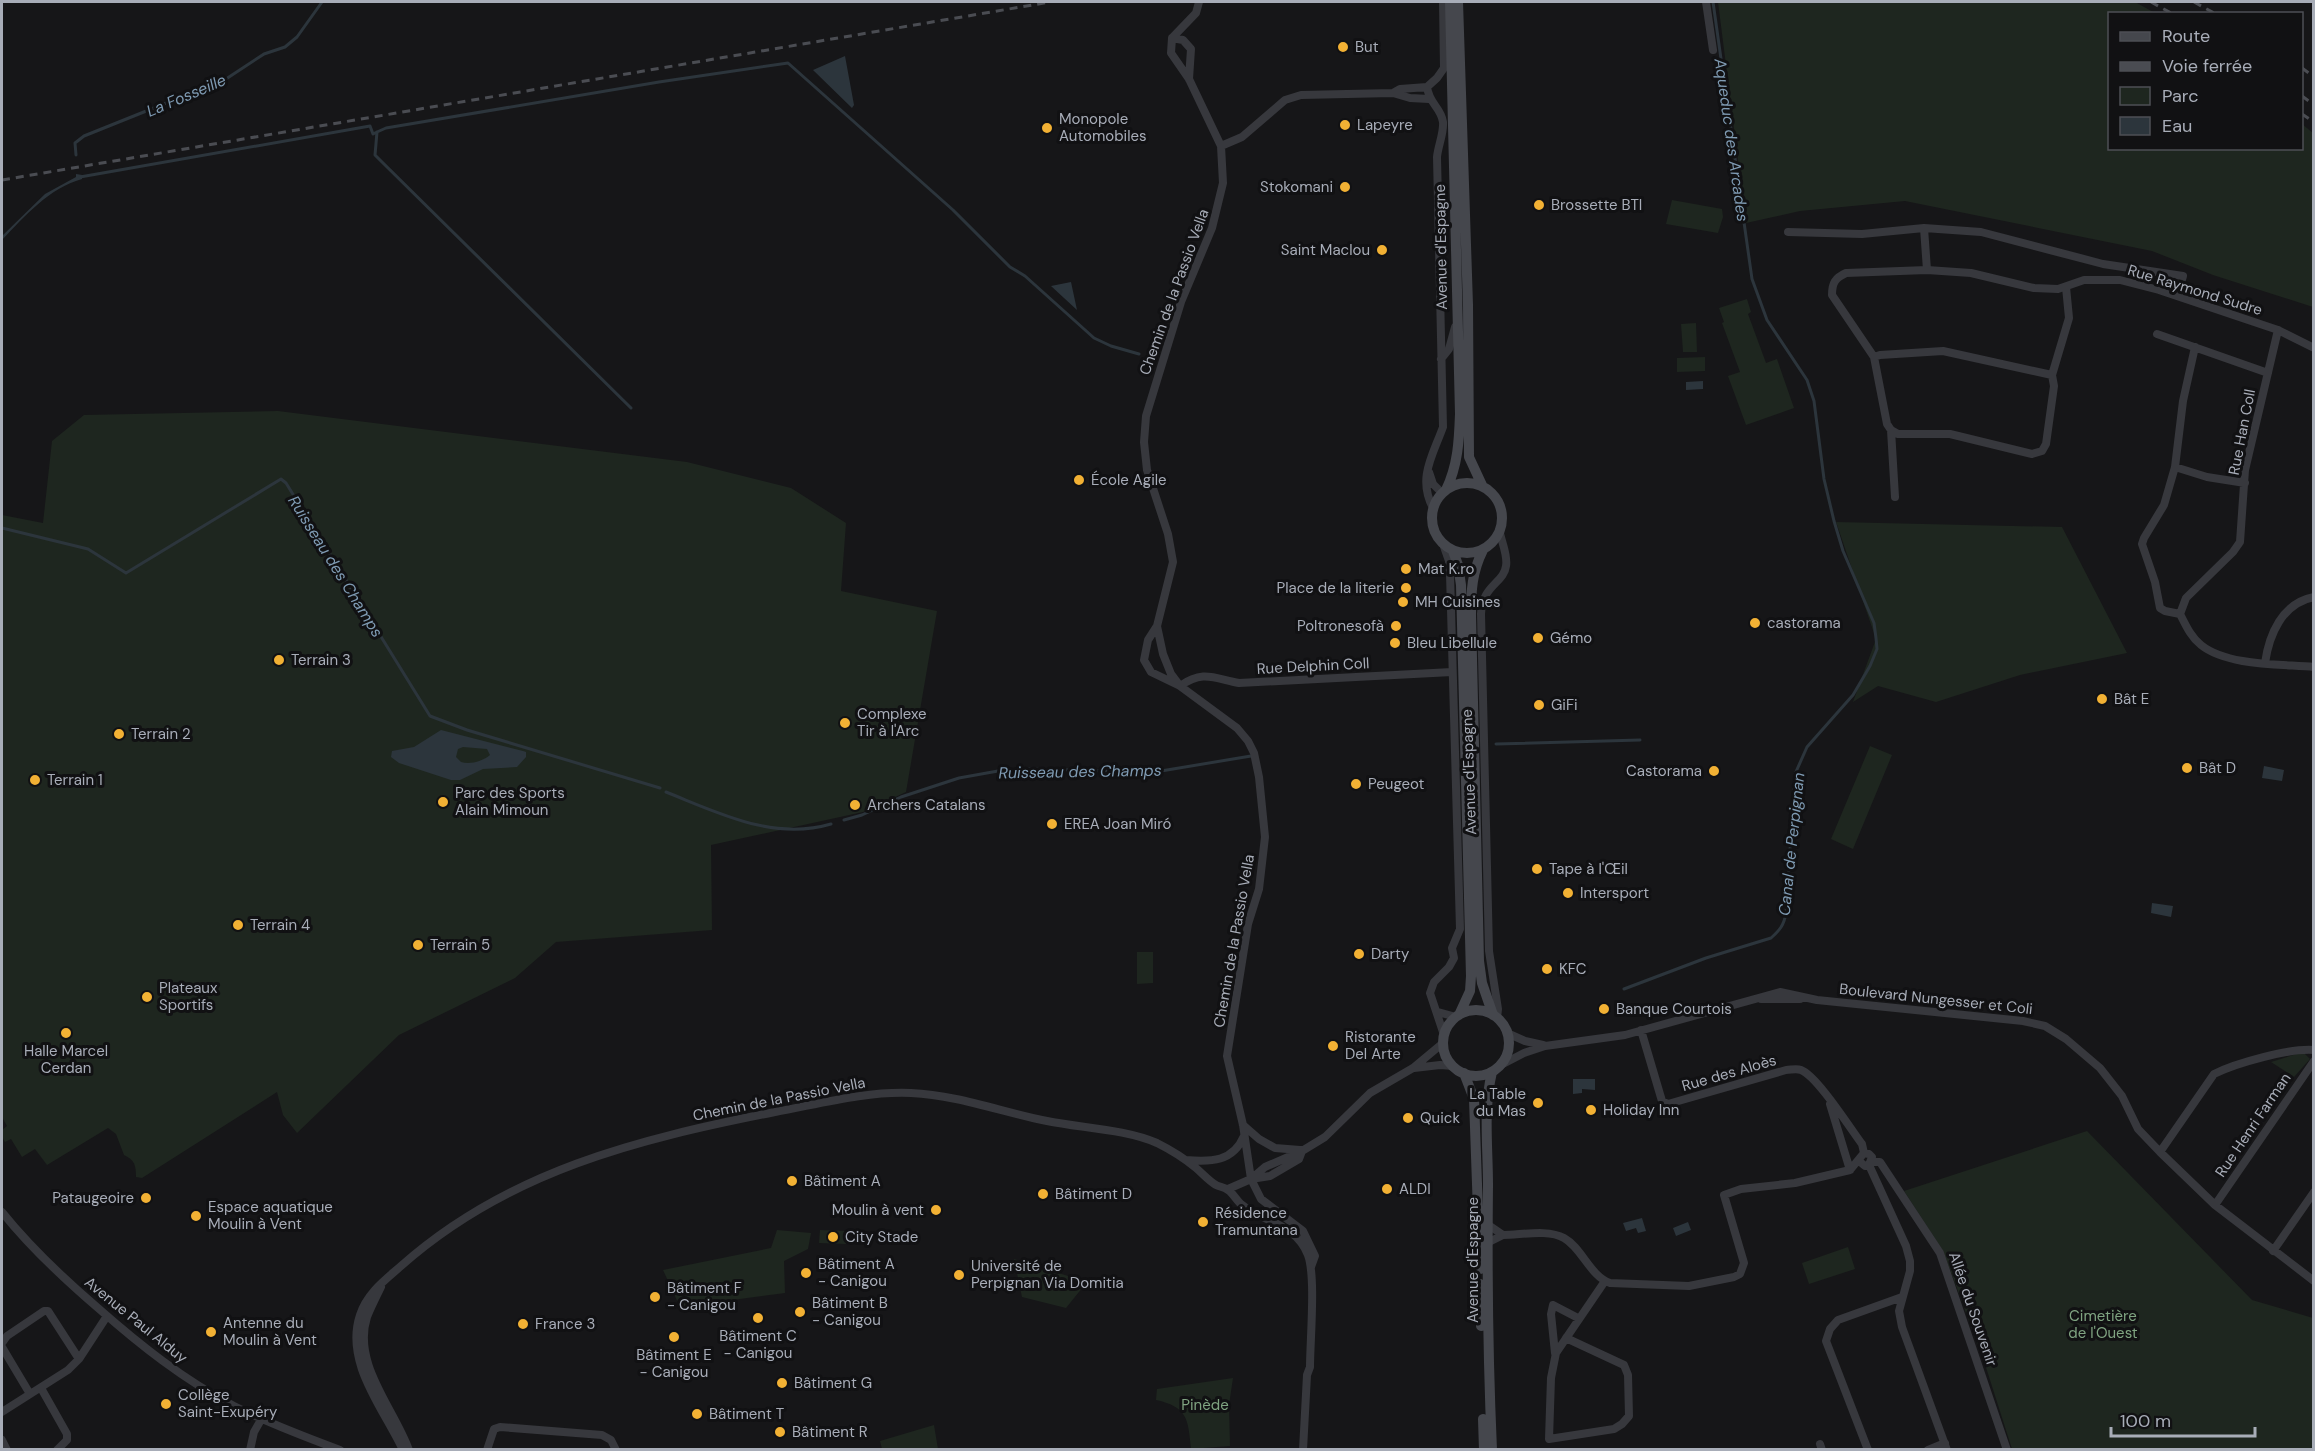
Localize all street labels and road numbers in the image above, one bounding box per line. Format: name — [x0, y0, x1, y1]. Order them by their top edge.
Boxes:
street label: Avenue d'Espagne — [1430, 184, 1452, 310]
street label: Chemin de la Passio Vella — [1135, 206, 1213, 378]
street label: Rue Raymond Sudre — [2125, 260, 2265, 320]
street label: Rue Han Coll — [2224, 387, 2260, 477]
street label: Rue Delphin Coll — [1256, 653, 1370, 679]
street label: Avenue d'Espagne — [1457, 709, 1481, 835]
street label: Chemin de la Passio Vella — [1209, 853, 1259, 1029]
street label: Boulevard Nungesser et Coli — [1838, 979, 2034, 1019]
street label: Rue des Aloès — [1679, 1050, 1779, 1096]
street label: Rue Henri Farman — [2211, 1069, 2295, 1181]
street label: Chemin de la Passio Vella — [691, 1072, 867, 1126]
street label: Avenue d'Espagne — [1463, 1197, 1483, 1323]
street label: Allée du Souvenir — [1944, 1249, 2002, 1369]
street label: Avenue Paul Alduy — [80, 1272, 192, 1368]

